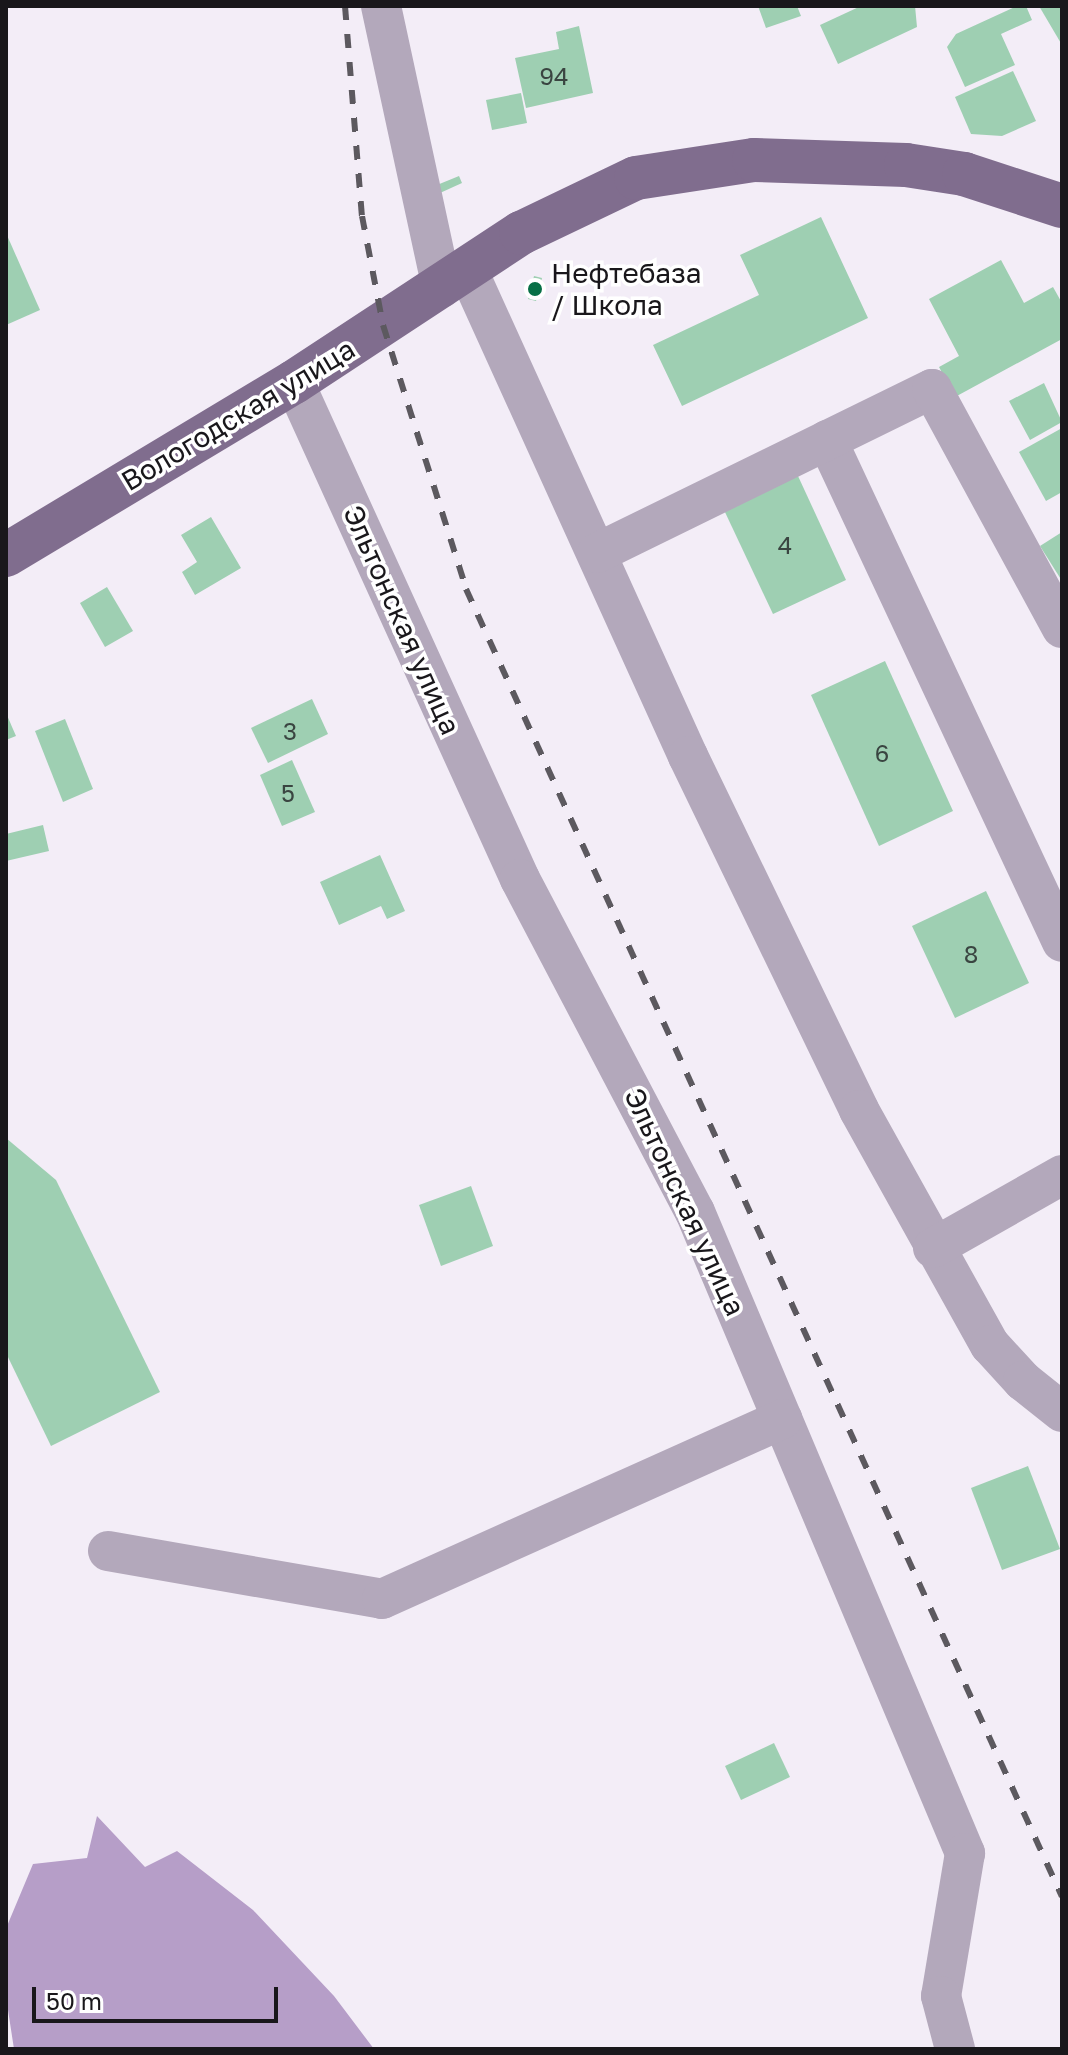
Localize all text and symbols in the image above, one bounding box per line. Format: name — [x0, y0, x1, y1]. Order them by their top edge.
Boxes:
house number: 94 — [539, 62, 569, 90]
place label: Нефтебаза / Школа — [551, 256, 702, 322]
marker: Нефтебаза / Школа — [526, 280, 544, 298]
street label: Вологодская улица — [115, 332, 361, 498]
street label: Эльтонская улица — [336, 500, 468, 740]
house number: 4 — [778, 531, 792, 559]
house number: 3 — [283, 717, 297, 745]
house number: 6 — [875, 739, 889, 767]
house number: 5 — [281, 779, 295, 807]
house number: 8 — [964, 940, 978, 968]
street label: Эльтонская улица — [618, 1083, 752, 1321]
scale bar — [36, 1971, 282, 2021]
text: 50 m — [46, 1986, 102, 2015]

